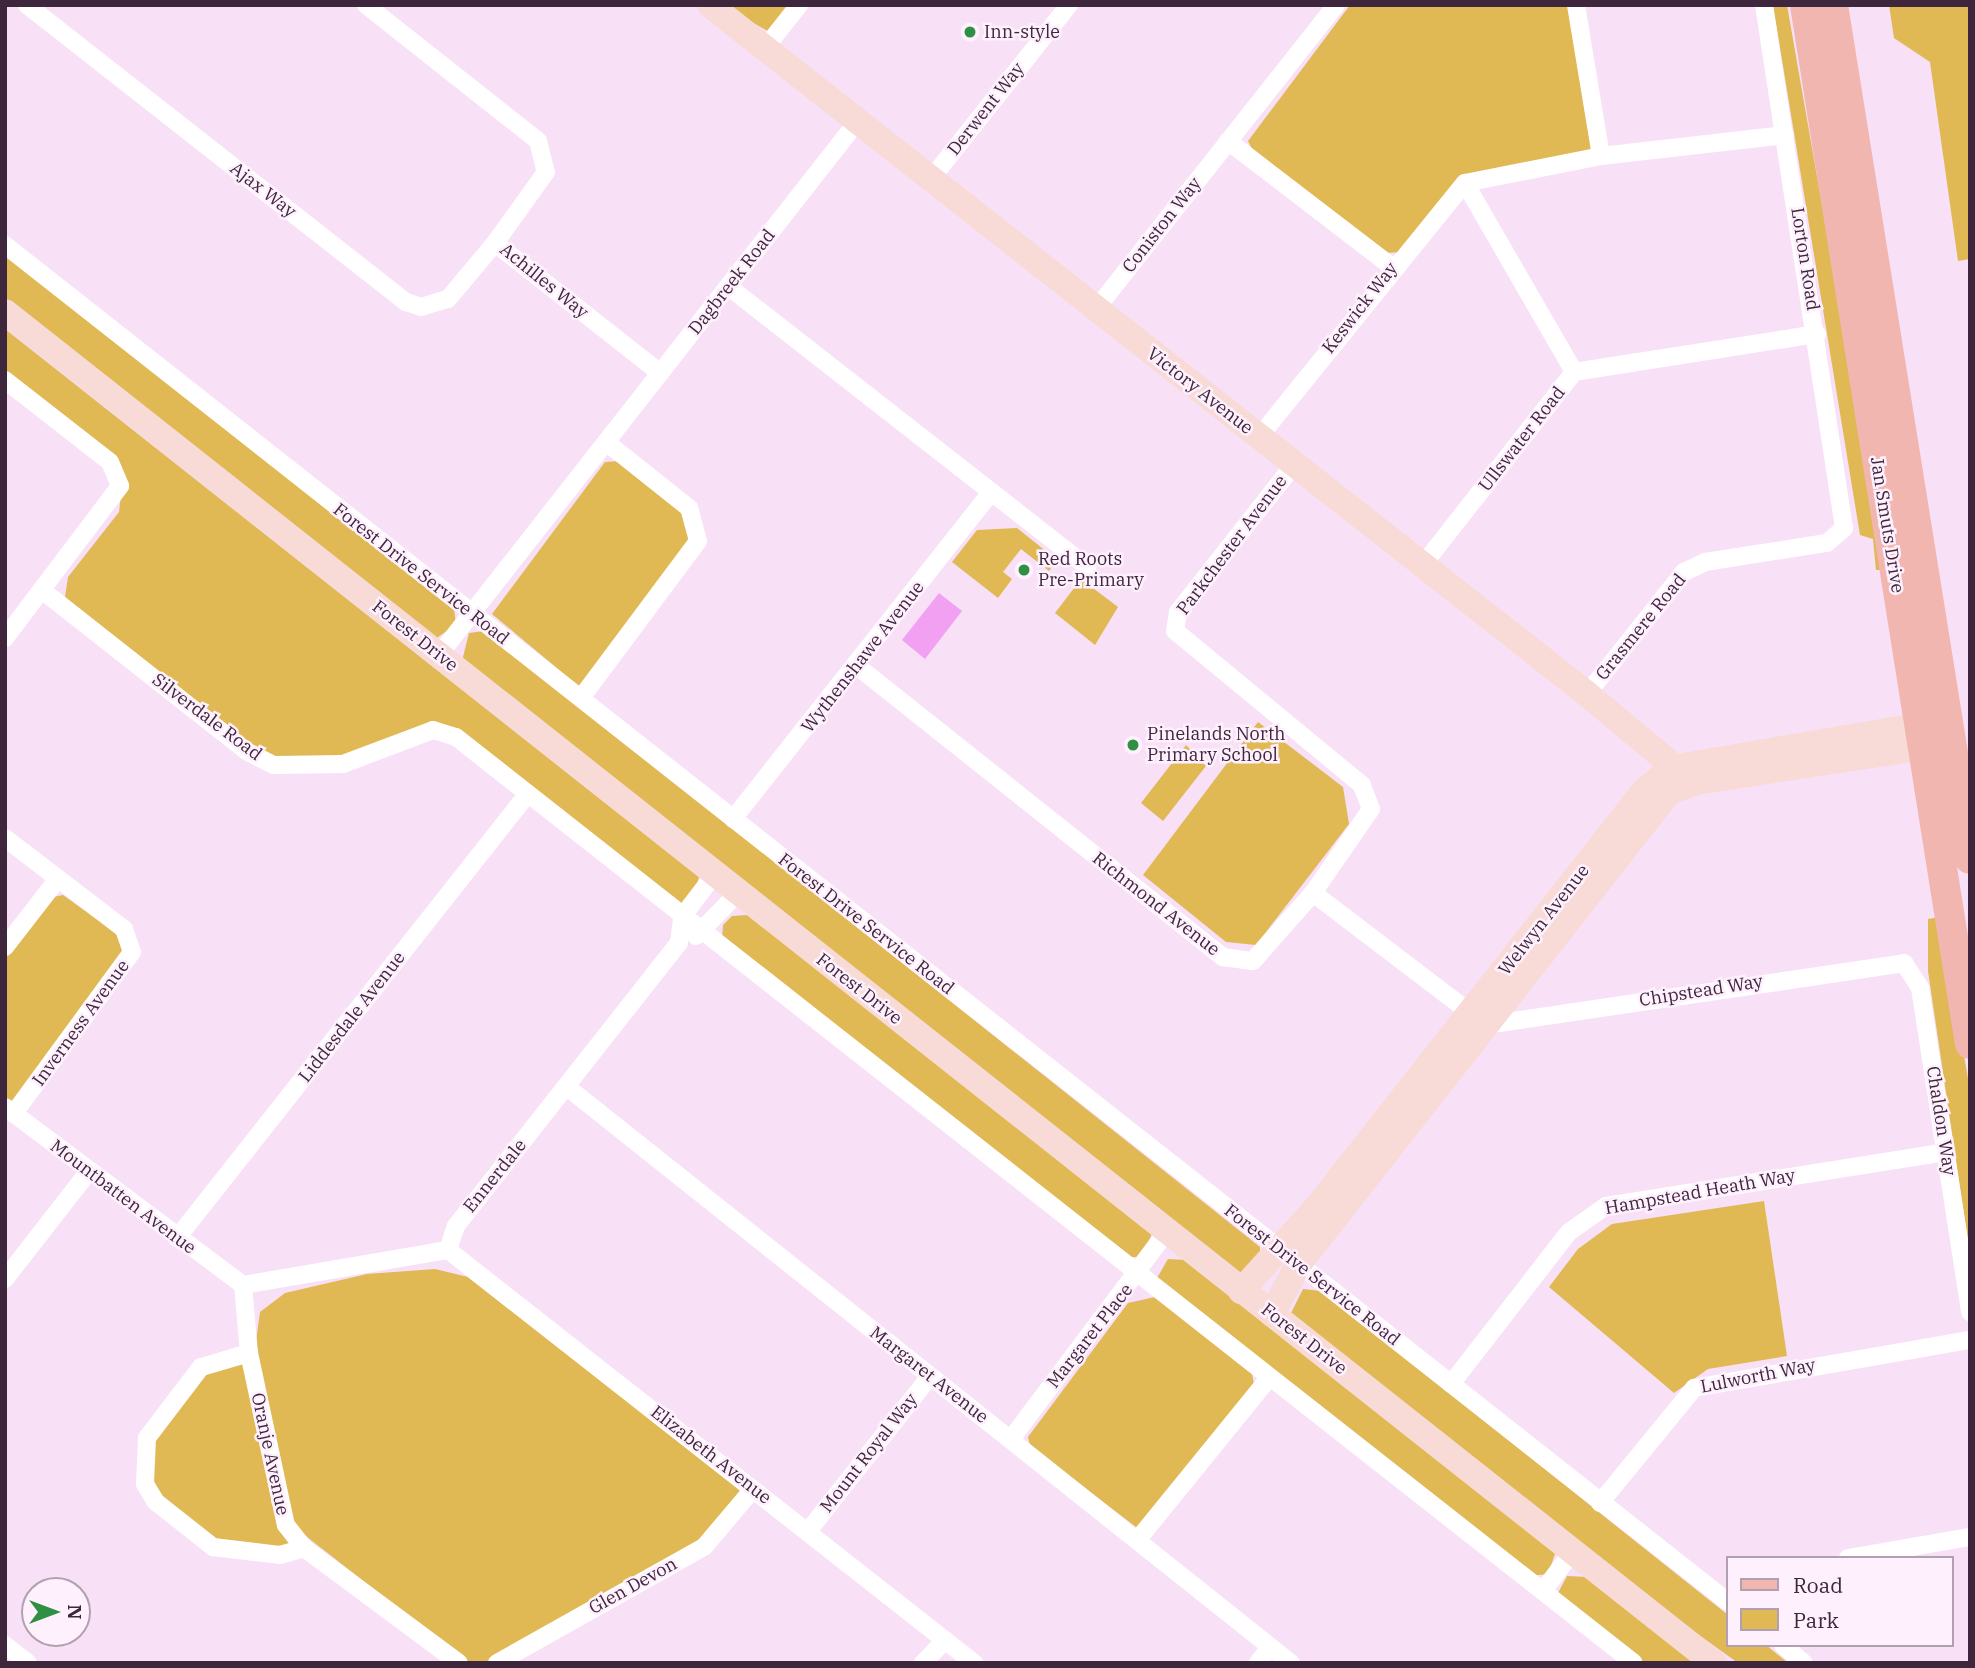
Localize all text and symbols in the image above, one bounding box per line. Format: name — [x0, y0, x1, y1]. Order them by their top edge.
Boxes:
place label: Inn-style — [984, 21, 1060, 43]
marker: Inn-style — [962, 24, 978, 40]
street label: Derwent Way — [943, 58, 1029, 160]
street label: Ajax Way — [226, 158, 300, 222]
street label: Coniston Way — [1118, 173, 1206, 277]
street label: Lorton Road — [1786, 206, 1824, 312]
street label: Dagbreek Road — [684, 225, 780, 339]
street label: Achilles Way — [495, 239, 593, 323]
street label: Keswick Way — [1318, 258, 1402, 358]
street label: Victory Avenue — [1143, 343, 1257, 439]
street label: Ullswater Road — [1474, 382, 1570, 496]
street label: Jan Smuts Drive — [1866, 456, 1908, 594]
street label: Parkchester Avenue — [1172, 471, 1292, 619]
street label: Forest Drive Service Road — [329, 499, 513, 649]
place label: Red Roots Pre-Primary — [1038, 549, 1144, 592]
marker: Red Roots Pre-Primary — [1016, 562, 1032, 578]
street label: Grasmere Road — [1591, 569, 1691, 685]
street label: Wythenshawe Avenue — [797, 577, 929, 737]
street label: Forest Drive — [368, 596, 462, 676]
street label: Silverdale Road — [148, 669, 266, 765]
place label: Pinelands North Primary School — [1147, 724, 1286, 766]
marker: Pinelands North Primary School — [1125, 737, 1141, 753]
street label: Richmond Avenue — [1088, 848, 1224, 960]
street label: Forest Drive Service Road — [774, 849, 958, 999]
street label: Welwyn Avenue — [1494, 860, 1594, 980]
street label: Liddesdale Avenue — [294, 947, 410, 1087]
street label: Forest Drive — [812, 949, 906, 1029]
street label: Inverness Avenue — [28, 956, 134, 1090]
street label: Chipstead Way — [1638, 971, 1764, 1011]
street label: Chaldon Way — [1922, 1065, 1960, 1177]
street label: Mountbatten Avenue — [46, 1135, 200, 1259]
street label: Ennerdale — [459, 1135, 531, 1217]
street label: Hampstead Heath Way — [1603, 1165, 1797, 1219]
street label: Forest Drive Service Road — [1220, 1200, 1404, 1350]
street label: Margaret Place — [1043, 1280, 1137, 1392]
street label: Forest Drive — [1257, 1299, 1351, 1379]
street label: Margaret Avenue — [865, 1322, 993, 1428]
street label: Lulworth Way — [1699, 1354, 1817, 1398]
street label: Mount Royal Way — [816, 1389, 922, 1517]
street label: Oranje Avenue — [246, 1391, 294, 1517]
street label: Elizabeth Avenue — [646, 1401, 776, 1509]
street label: Glen Devon — [585, 1553, 681, 1619]
legend — [1727, 1556, 1954, 1647]
text: Road — [1793, 1571, 1843, 1599]
north arrow — [21, 1577, 91, 1647]
text: N — [63, 1604, 87, 1620]
text: Park — [1793, 1606, 1839, 1634]

